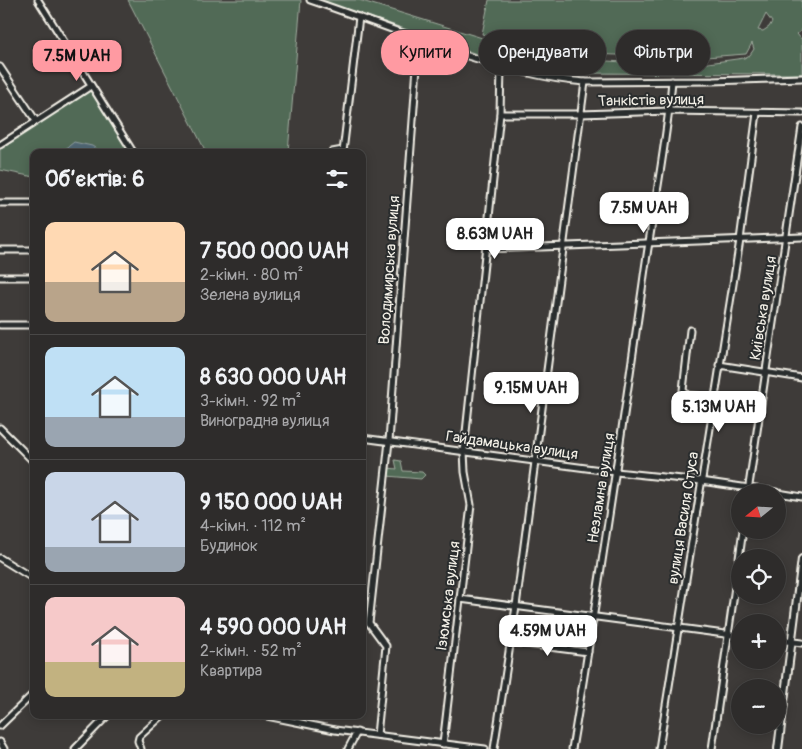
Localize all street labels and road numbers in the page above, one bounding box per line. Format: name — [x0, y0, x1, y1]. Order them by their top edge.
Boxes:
street label: Танкістів вулиця — [598, 90, 704, 111]
street label: Володимирська вулиця — [375, 195, 404, 345]
street label: Київська вулиця — [746, 255, 781, 361]
street label: Гайдамацька вулиця — [445, 427, 579, 464]
street label: Незламна вулиця — [583, 432, 620, 545]
street label: вулиця Василя Стуса — [664, 451, 703, 586]
street label: Ізюмська вулиця — [432, 540, 465, 652]

